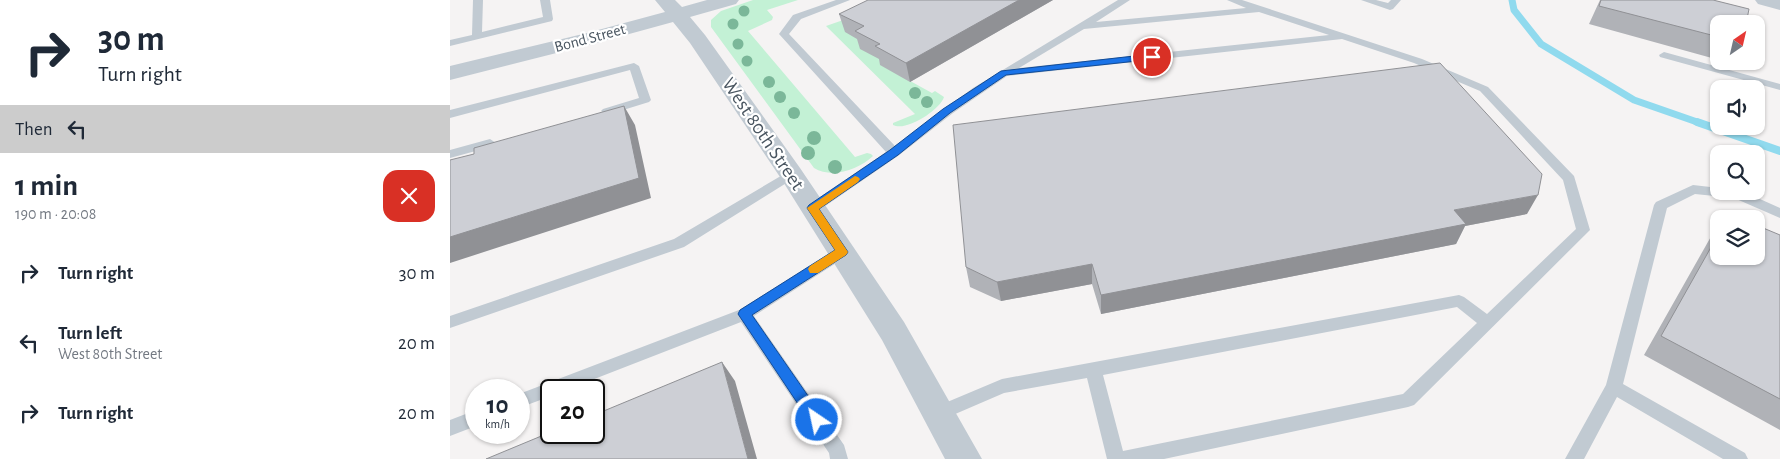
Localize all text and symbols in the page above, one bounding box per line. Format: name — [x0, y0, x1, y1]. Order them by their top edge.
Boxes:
north arrow — [1710, 15, 1765, 70]
map controls — [1710, 15, 1765, 265]
icon: right — [15, 20, 80, 85]
street label: Bond Street — [553, 21, 627, 55]
text: 30 m — [98, 22, 165, 57]
pin — [1131, 36, 1173, 78]
icon: arrive — [1138, 43, 1166, 71]
text: Turn right — [98, 63, 182, 85]
street label: West 80th Street — [718, 74, 808, 194]
button: sound — [1710, 80, 1765, 135]
icon: left — [63, 115, 91, 143]
text: Then — [15, 120, 53, 139]
button: search — [1710, 145, 1765, 200]
button: close — [383, 170, 435, 222]
text: 1 min — [15, 171, 78, 201]
text: 190 m · 20:08 — [15, 206, 96, 222]
button: layers — [1710, 210, 1765, 265]
icon: right — [15, 259, 43, 287]
text: Turn right — [58, 264, 133, 283]
text: 30 m — [399, 264, 435, 283]
text: Turn left — [58, 324, 122, 343]
icon: left — [15, 329, 43, 357]
text: 20 m — [398, 334, 435, 353]
text: West 80th Street — [58, 346, 162, 362]
speed limit sign: 20 — [540, 379, 605, 444]
text: 10 — [486, 393, 509, 418]
position arrow — [790, 393, 842, 445]
icon: right — [15, 399, 43, 427]
text: Turn right — [58, 404, 133, 423]
text: 20 m — [398, 404, 435, 423]
text: km/h — [485, 418, 510, 430]

